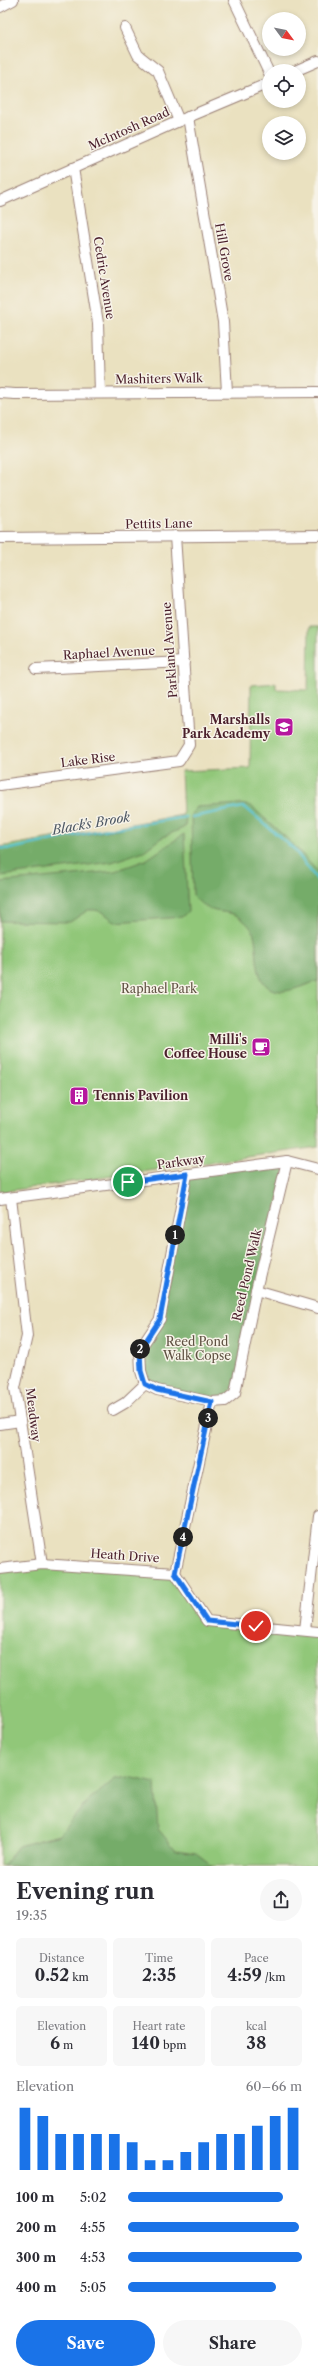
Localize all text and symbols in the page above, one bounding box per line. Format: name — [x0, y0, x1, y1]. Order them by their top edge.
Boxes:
north arrow — [262, 12, 306, 56]
map controls — [262, 12, 306, 160]
button: locate — [262, 64, 306, 108]
street label: McIntosh Road — [86, 104, 172, 153]
button: layers — [262, 116, 306, 160]
street label: Hill Grove — [212, 222, 237, 282]
street label: Cedric Avenue — [91, 235, 118, 321]
street label: Mashiters Walk — [115, 370, 204, 387]
street label: Pettits Lane — [125, 515, 193, 532]
street label: Parkland Avenue — [159, 601, 180, 699]
street label: Raphael Avenue — [63, 643, 156, 662]
place label: Marshalls Park Academy — [182, 712, 271, 741]
school or university icon: Marshalls Park Academy — [273, 716, 295, 738]
street label: Lake Rise — [60, 749, 116, 770]
water label: Black's Brook — [50, 808, 131, 838]
park label: Raphael Park — [121, 981, 198, 996]
place label: Milli's Coffee House — [164, 1032, 247, 1061]
cafe icon: Milli's Coffee House — [250, 1036, 272, 1058]
building icon: Tennis Pavilion — [68, 1085, 90, 1107]
place label: Tennis Pavilion — [93, 1088, 189, 1103]
street label: Parkway — [156, 1151, 206, 1172]
pin — [111, 1165, 145, 1199]
icon: arrive — [117, 1171, 139, 1193]
pin: 1 — [165, 1225, 185, 1245]
street label: Reed Pond Walk — [229, 1226, 265, 1322]
text: 1 — [173, 1228, 177, 1242]
park label: Reed Pond Walk Copse — [162, 1334, 231, 1363]
pin: 2 — [130, 1339, 150, 1359]
text: 2 — [137, 1342, 143, 1356]
street label: Meadway — [23, 1387, 44, 1443]
pin: 3 — [198, 1408, 218, 1428]
text: 3 — [205, 1411, 211, 1425]
pin: 4 — [173, 1527, 193, 1547]
text: 4 — [180, 1530, 186, 1544]
street label: Heath Drive — [90, 1546, 160, 1565]
pin — [239, 1609, 273, 1643]
icon: check — [245, 1615, 267, 1637]
text: Evening run — [16, 1878, 155, 1905]
button: share — [260, 1879, 302, 1921]
text: 19:35 — [16, 1907, 47, 1923]
text: Distance — [39, 1951, 84, 1965]
text: Time — [145, 1951, 173, 1965]
text: Pace — [244, 1951, 269, 1965]
text: 0.52 — [35, 1965, 69, 1985]
text: 2:35 — [142, 1965, 176, 1985]
text: 4:59 — [227, 1965, 262, 1985]
text: km — [69, 1970, 89, 1984]
text: /km — [262, 1970, 285, 1984]
text: Elevation — [37, 2019, 86, 2033]
text: Heart rate — [132, 2019, 186, 2033]
text: kcal — [246, 2019, 267, 2033]
text: 6 — [50, 2033, 60, 2053]
text: 140 — [131, 2033, 160, 2053]
text: 38 — [246, 2033, 266, 2053]
text: m — [60, 2038, 73, 2052]
text: bpm — [160, 2038, 187, 2052]
text: Elevation — [16, 2078, 74, 2094]
text: 60–66 m — [246, 2078, 302, 2094]
text: 100 m — [16, 2189, 55, 2205]
text: 5:02 — [80, 2189, 106, 2205]
text: 200 m — [16, 2219, 56, 2235]
text: 4:55 — [80, 2219, 105, 2235]
text: 300 m — [16, 2249, 56, 2265]
text: 4:53 — [80, 2249, 105, 2265]
text: 400 m — [16, 2279, 56, 2295]
text: 5:05 — [80, 2279, 106, 2295]
button: Save — [16, 2320, 155, 2366]
button: Share — [163, 2320, 302, 2366]

